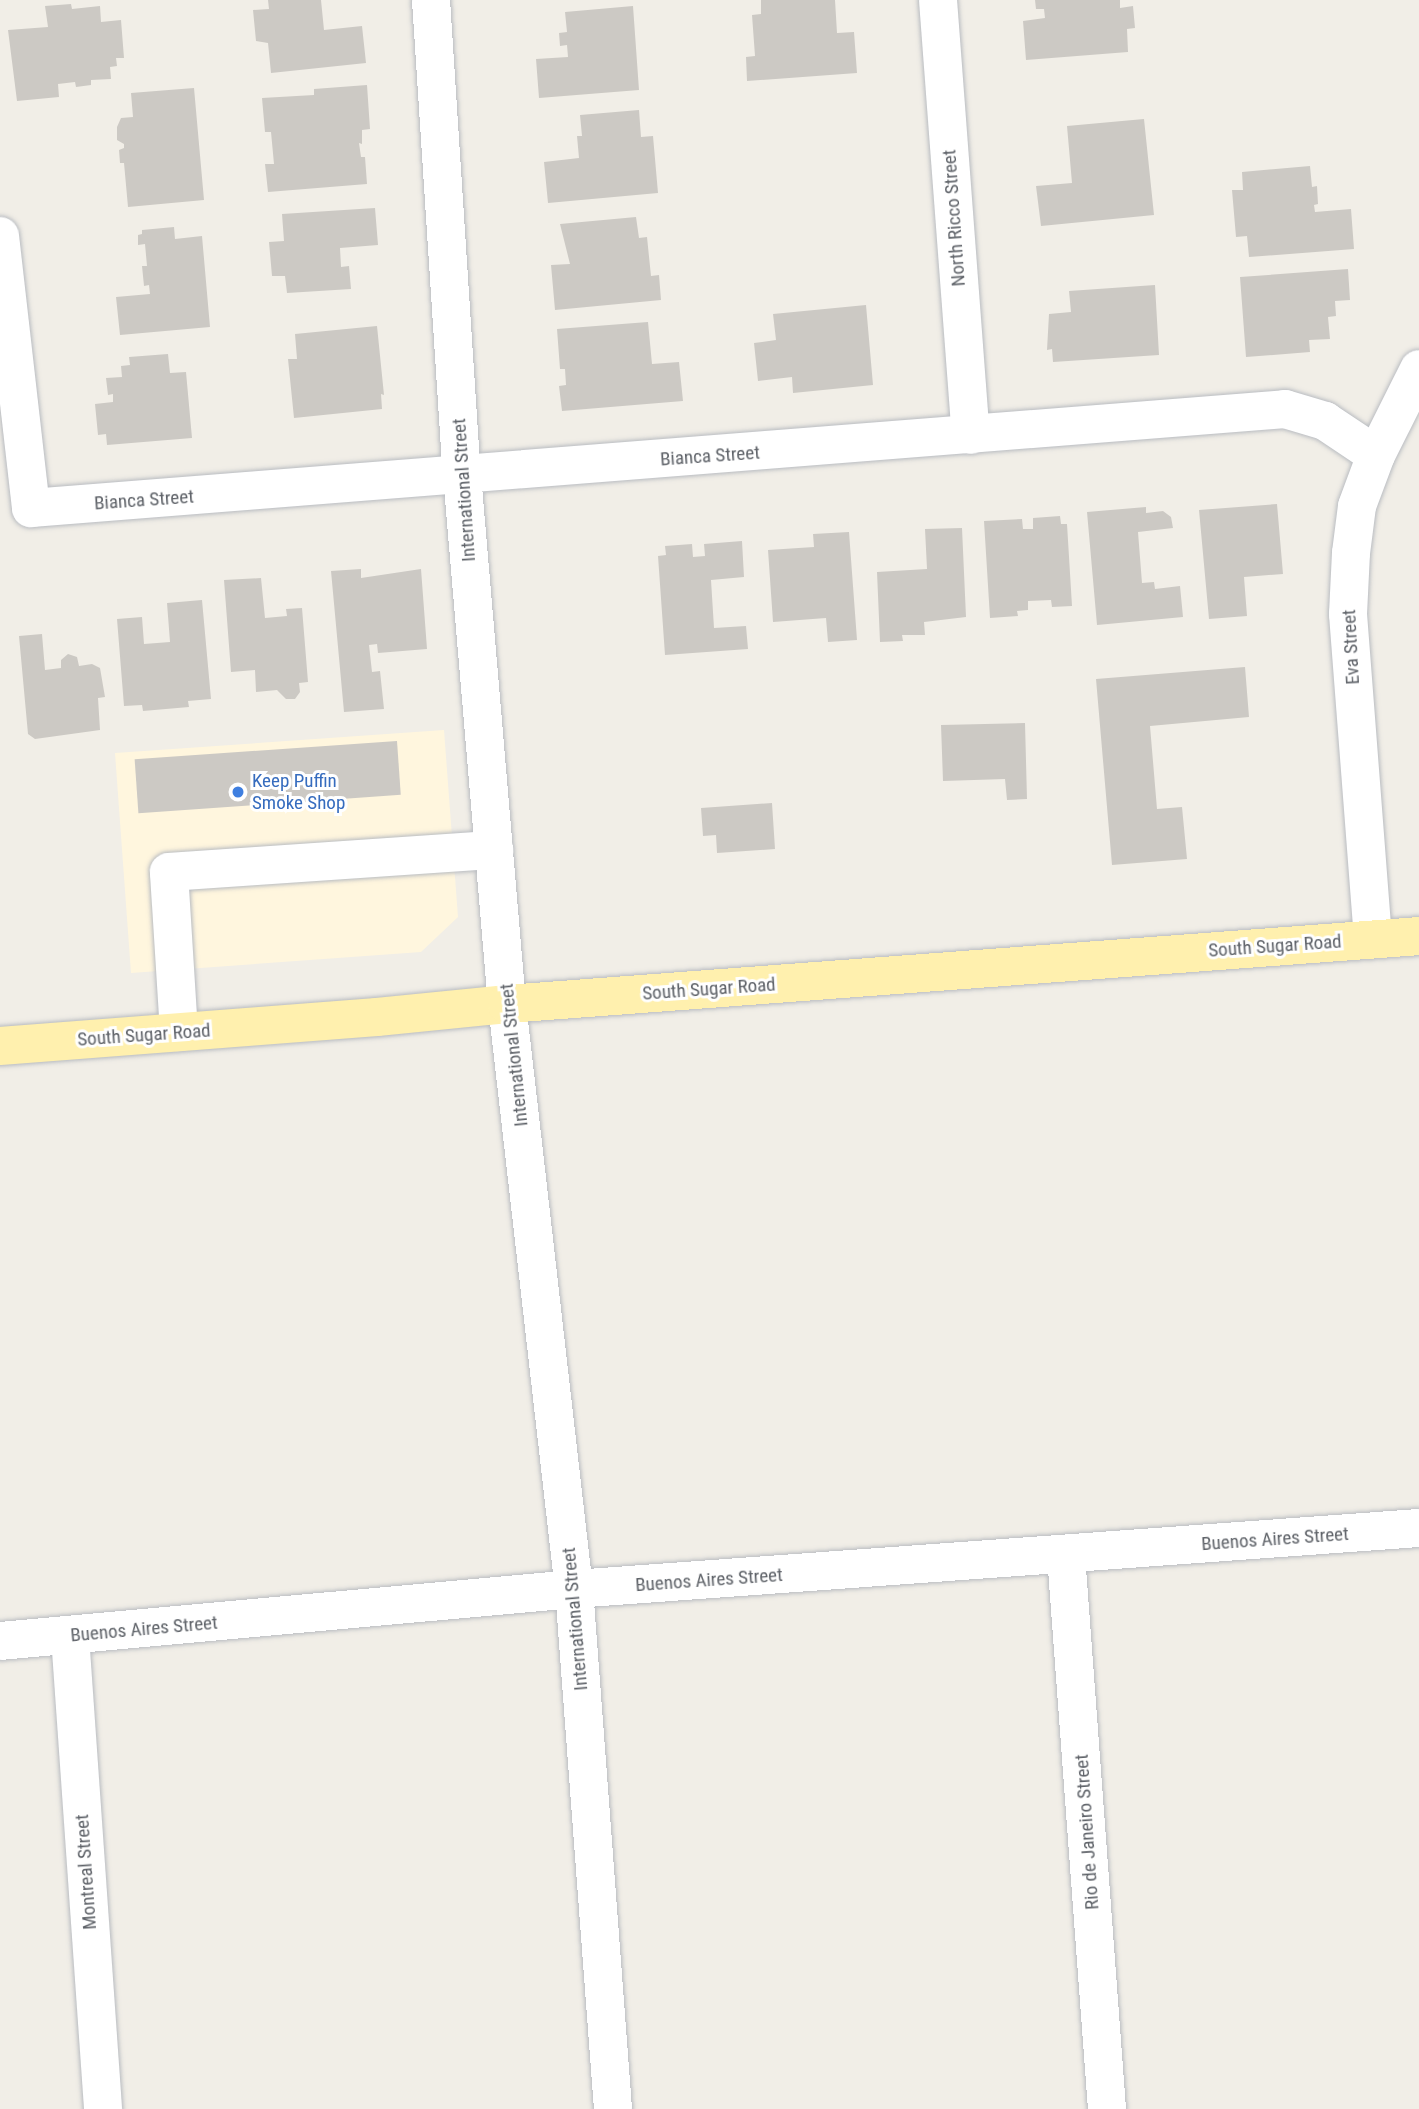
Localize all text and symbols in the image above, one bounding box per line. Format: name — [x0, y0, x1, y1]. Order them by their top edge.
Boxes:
street label: North Ricco Street — [938, 149, 970, 287]
street label: International Street — [448, 418, 480, 562]
street label: Bianca Street — [659, 441, 761, 471]
street label: Bianca Street — [93, 485, 195, 515]
street label: Eva Street — [1338, 609, 1364, 685]
place label: Keep Puffin Smoke Shop — [252, 770, 345, 814]
marker: Keep Puffin Smoke Shop — [230, 784, 246, 800]
street label: South Sugar Road — [1208, 930, 1342, 962]
street label: South Sugar Road — [642, 973, 776, 1005]
street label: International Street — [495, 982, 533, 1128]
street label: South Sugar Road — [77, 1019, 211, 1051]
street label: Buenos Aires Street — [1201, 1522, 1349, 1556]
street label: International Street — [557, 1546, 593, 1692]
street label: Buenos Aires Street — [635, 1563, 783, 1597]
street label: Buenos Aires Street — [69, 1611, 219, 1647]
street label: Rio de Janeiro Street — [1070, 1753, 1104, 1911]
street label: Montreal Street — [71, 1814, 101, 1930]

